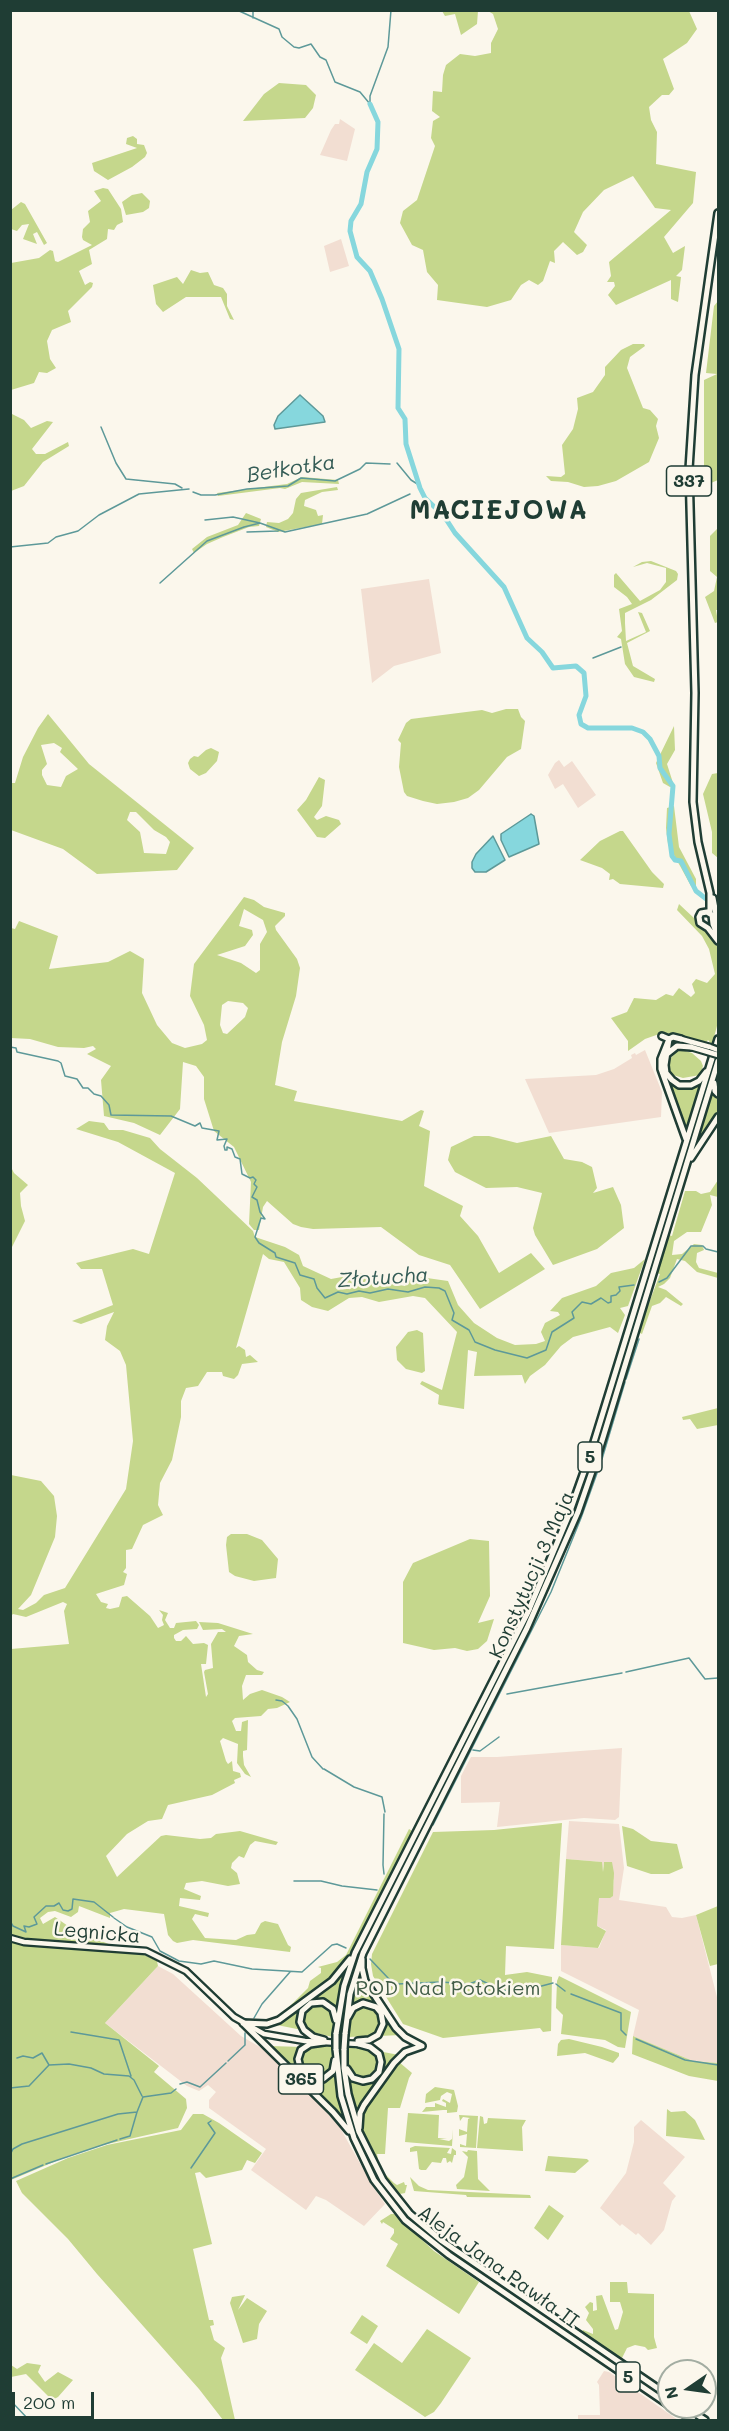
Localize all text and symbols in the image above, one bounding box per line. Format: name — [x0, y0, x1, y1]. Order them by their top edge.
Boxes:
water label: Bełkotka — [245, 450, 337, 488]
road number: 337 — [666, 466, 712, 496]
district label: MACIEJOWA — [410, 495, 588, 527]
water label: Złotucha — [337, 1262, 429, 1294]
road number: 5 — [578, 1442, 602, 1472]
street label: Konstytucji 3 Maja — [484, 1488, 580, 1662]
street label: Legnicka — [53, 1917, 141, 1949]
park label: ROD Nad Potokiem — [356, 1977, 540, 2001]
road number: 365 — [278, 2064, 324, 2094]
street label: Aleja Jana Pawła II — [413, 2201, 583, 2333]
north arrow — [657, 2359, 717, 2419]
road number: 5 — [616, 2362, 640, 2392]
scale bar — [15, 2380, 98, 2418]
text: N — [659, 2384, 683, 2401]
text: 200 m — [23, 2390, 75, 2414]

